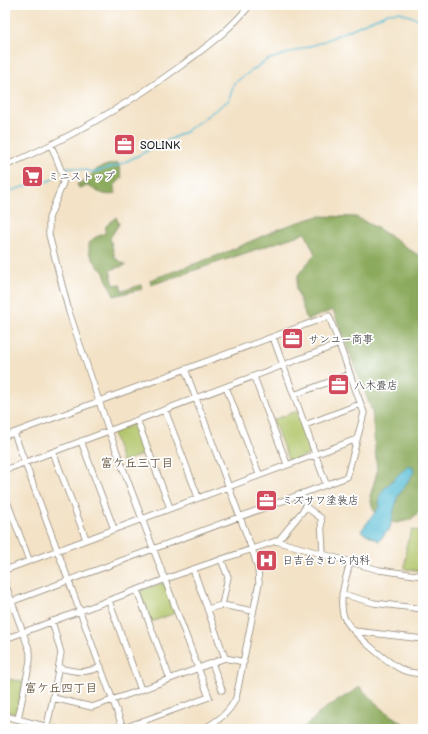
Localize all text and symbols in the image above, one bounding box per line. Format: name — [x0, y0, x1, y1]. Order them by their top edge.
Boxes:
office icon: SOLINK — [111, 132, 137, 158]
place label: SOLINK — [140, 139, 181, 152]
supermarket icon: ミニストップ — [19, 163, 45, 189]
place label: ミニストップ — [48, 170, 115, 183]
office icon: サンユー商事 — [279, 326, 305, 352]
place label: サンユー商事 — [308, 333, 374, 346]
office icon: 八木畳店 — [325, 372, 351, 398]
place label: 八木畳店 — [354, 379, 398, 392]
district label: 富ケ丘三丁目 — [101, 456, 173, 471]
office icon: ミズサワ塗装店 — [254, 487, 280, 513]
place label: ミズサワ塗装店 — [282, 494, 359, 507]
hospital icon: 日吉台きむら内科 — [253, 547, 279, 573]
place label: 日吉台きむら内科 — [282, 554, 370, 567]
district label: 富ケ丘四丁目 — [25, 681, 97, 696]

